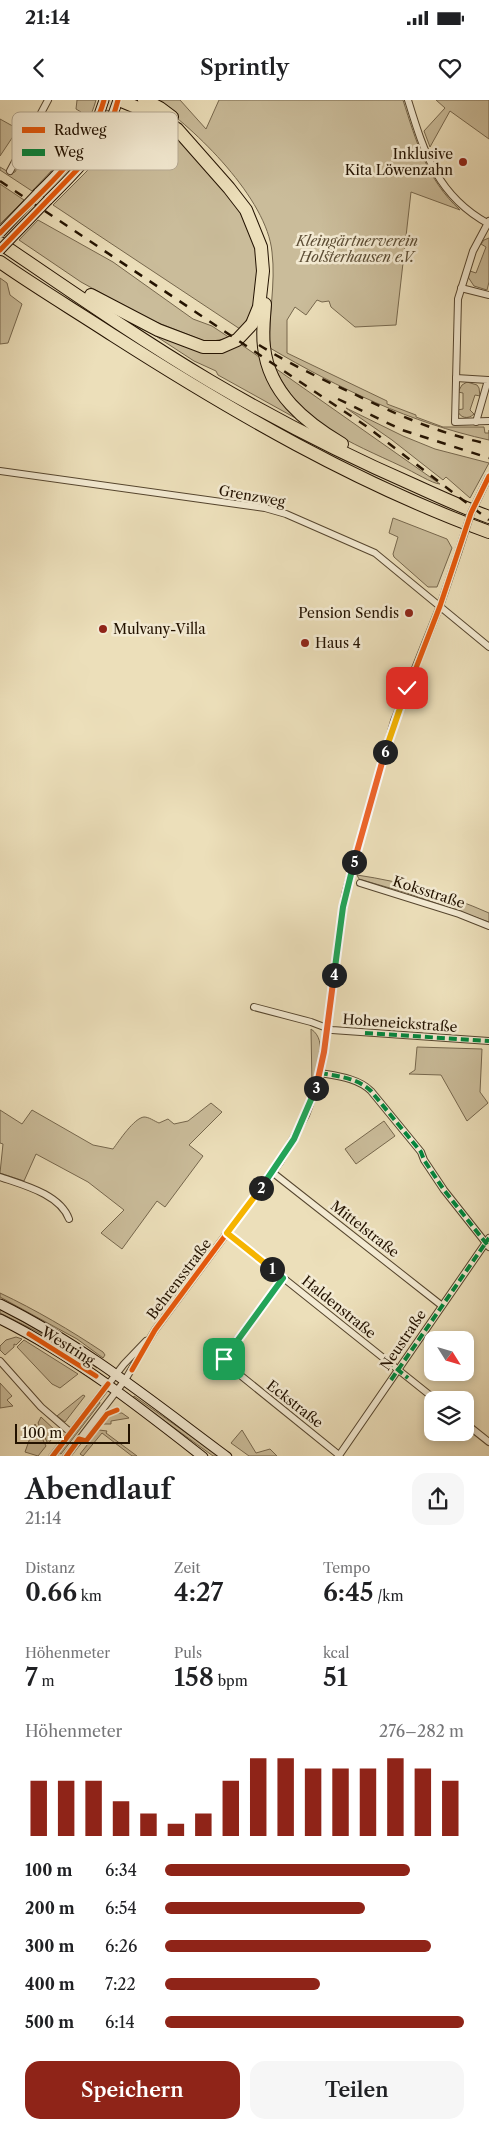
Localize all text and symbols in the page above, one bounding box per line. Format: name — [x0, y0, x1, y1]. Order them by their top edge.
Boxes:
text: 21:14 — [25, 6, 70, 29]
icon: back — [25, 54, 53, 82]
text: Sprintly — [200, 54, 289, 81]
icon: heart — [436, 54, 464, 82]
legend — [12, 112, 178, 170]
text: Radweg — [54, 121, 107, 139]
text: Weg — [53, 143, 84, 161]
place label: Inklusive Kita Löwenzahn — [345, 145, 453, 179]
marker: Inklusive Kita Löwenzahn — [457, 156, 469, 168]
park label: Kleingärtnerverein Holsterhausen e.V. — [295, 232, 418, 266]
street label: Grenzweg — [217, 481, 287, 511]
place label: Pension Sendis — [298, 604, 399, 622]
marker: Pension Sendis — [403, 607, 415, 619]
place label: Mulvany-Villa — [113, 620, 206, 638]
marker: Mulvany-Villa — [97, 623, 109, 635]
place label: Haus 4 — [315, 634, 361, 652]
marker: Haus 4 — [299, 637, 311, 649]
pin — [386, 667, 428, 709]
icon: check — [393, 674, 421, 702]
pin: 6 — [372, 740, 398, 764]
text: 6 — [381, 743, 390, 761]
pin: 5 — [342, 850, 366, 874]
text: 5 — [351, 853, 358, 871]
street label: Koksstraße — [391, 872, 468, 912]
pin: 4 — [322, 962, 346, 988]
text: 4 — [330, 966, 339, 984]
street label: Hoheneickstraße — [342, 1010, 458, 1036]
pin: 3 — [304, 1076, 328, 1100]
text: 3 — [313, 1079, 320, 1097]
pin: 2 — [248, 1176, 274, 1200]
text: 2 — [257, 1179, 266, 1197]
street label: Mittelstraße — [327, 1197, 403, 1261]
street label: Behrensstraße — [143, 1235, 215, 1323]
pin: 1 — [260, 1256, 284, 1282]
text: 1 — [269, 1260, 276, 1278]
street label: Haldenstraße — [298, 1272, 380, 1343]
street label: Neustraße — [376, 1306, 430, 1374]
street label: Westring — [37, 1322, 98, 1370]
north arrow — [424, 1331, 474, 1381]
map controls — [424, 1331, 474, 1441]
pin — [203, 1338, 245, 1380]
icon: arrive — [210, 1345, 238, 1373]
street label: Eckstraße — [263, 1376, 327, 1432]
button: layers — [424, 1391, 474, 1441]
scale bar — [15, 1422, 130, 1445]
text: 100 m — [22, 1424, 62, 1442]
text: Abendlauf — [25, 1472, 172, 1506]
button: share — [412, 1473, 464, 1525]
text: 21:14 — [25, 1508, 61, 1528]
text: Distanz — [25, 1559, 75, 1577]
text: Zeit — [174, 1559, 201, 1577]
text: Tempo — [323, 1559, 370, 1577]
text: 0.66 — [25, 1577, 77, 1608]
text: 4:27 — [174, 1577, 223, 1608]
text: 6:45 — [323, 1577, 374, 1608]
text: km — [77, 1587, 102, 1605]
text: /km — [374, 1587, 403, 1605]
text: Höhenmeter — [25, 1644, 110, 1662]
text: Puls — [174, 1644, 202, 1662]
text: kcal — [323, 1644, 349, 1662]
text: 7 — [25, 1662, 38, 1693]
text: 158 — [174, 1662, 214, 1693]
text: 51 — [323, 1662, 348, 1693]
text: m — [38, 1672, 55, 1690]
text: bpm — [214, 1672, 248, 1690]
text: Höhenmeter — [25, 1721, 122, 1741]
text: 276–282 m — [379, 1721, 464, 1741]
text: 100 m — [25, 1860, 72, 1880]
text: 6:34 — [105, 1860, 137, 1880]
text: 200 m — [25, 1898, 75, 1918]
text: 6:54 — [105, 1898, 137, 1918]
text: 300 m — [25, 1936, 74, 1956]
text: 6:26 — [105, 1936, 137, 1956]
text: 400 m — [25, 1974, 75, 1994]
text: 7:22 — [105, 1974, 136, 1994]
text: 500 m — [25, 2012, 74, 2032]
text: 6:14 — [105, 2012, 135, 2032]
button: Speichern — [25, 2061, 240, 2119]
button: Teilen — [250, 2061, 464, 2119]

